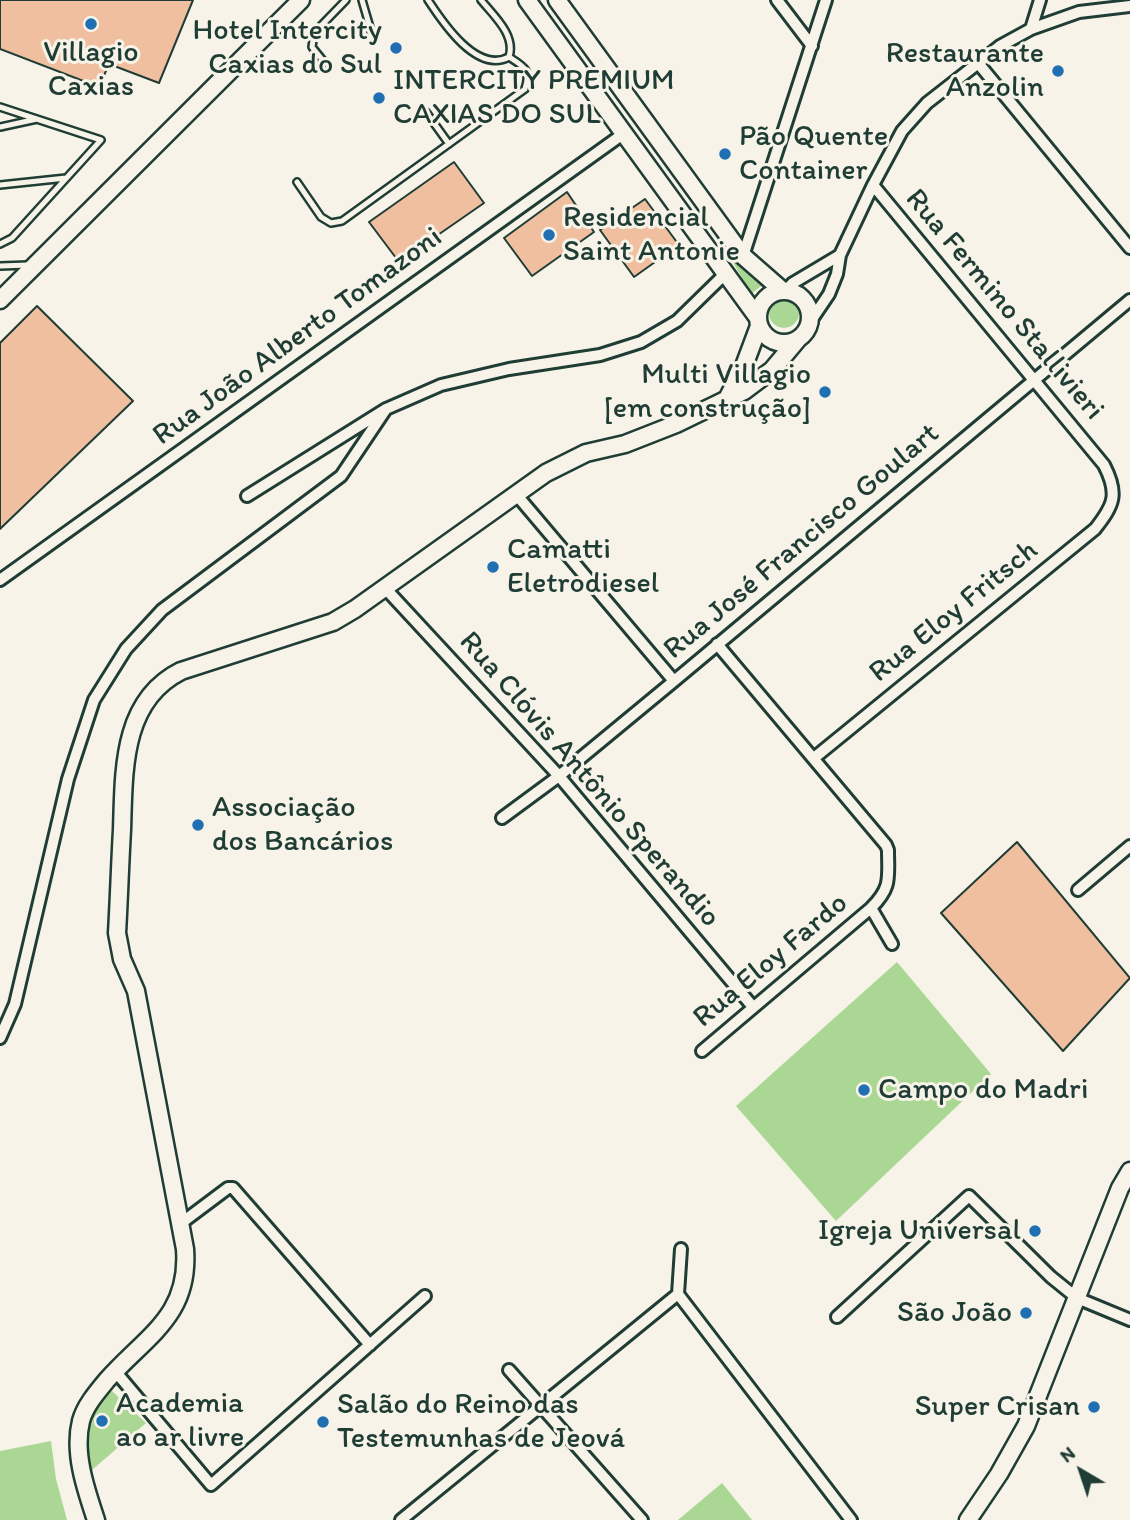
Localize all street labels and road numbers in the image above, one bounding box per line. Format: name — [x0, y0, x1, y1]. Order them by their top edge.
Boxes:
street label: Rua Fermino Stallivieri — [897, 182, 1111, 428]
street label: Rua João Alberto Tomazoni — [146, 220, 450, 454]
street label: Rua José Francisco Goulart — [657, 416, 947, 668]
street label: Rua Eloy Fritsch — [863, 533, 1045, 691]
street label: Rua Clóvis Antônio Sperandio — [451, 625, 727, 935]
street label: Rua Eloy Fardo — [686, 886, 856, 1036]

